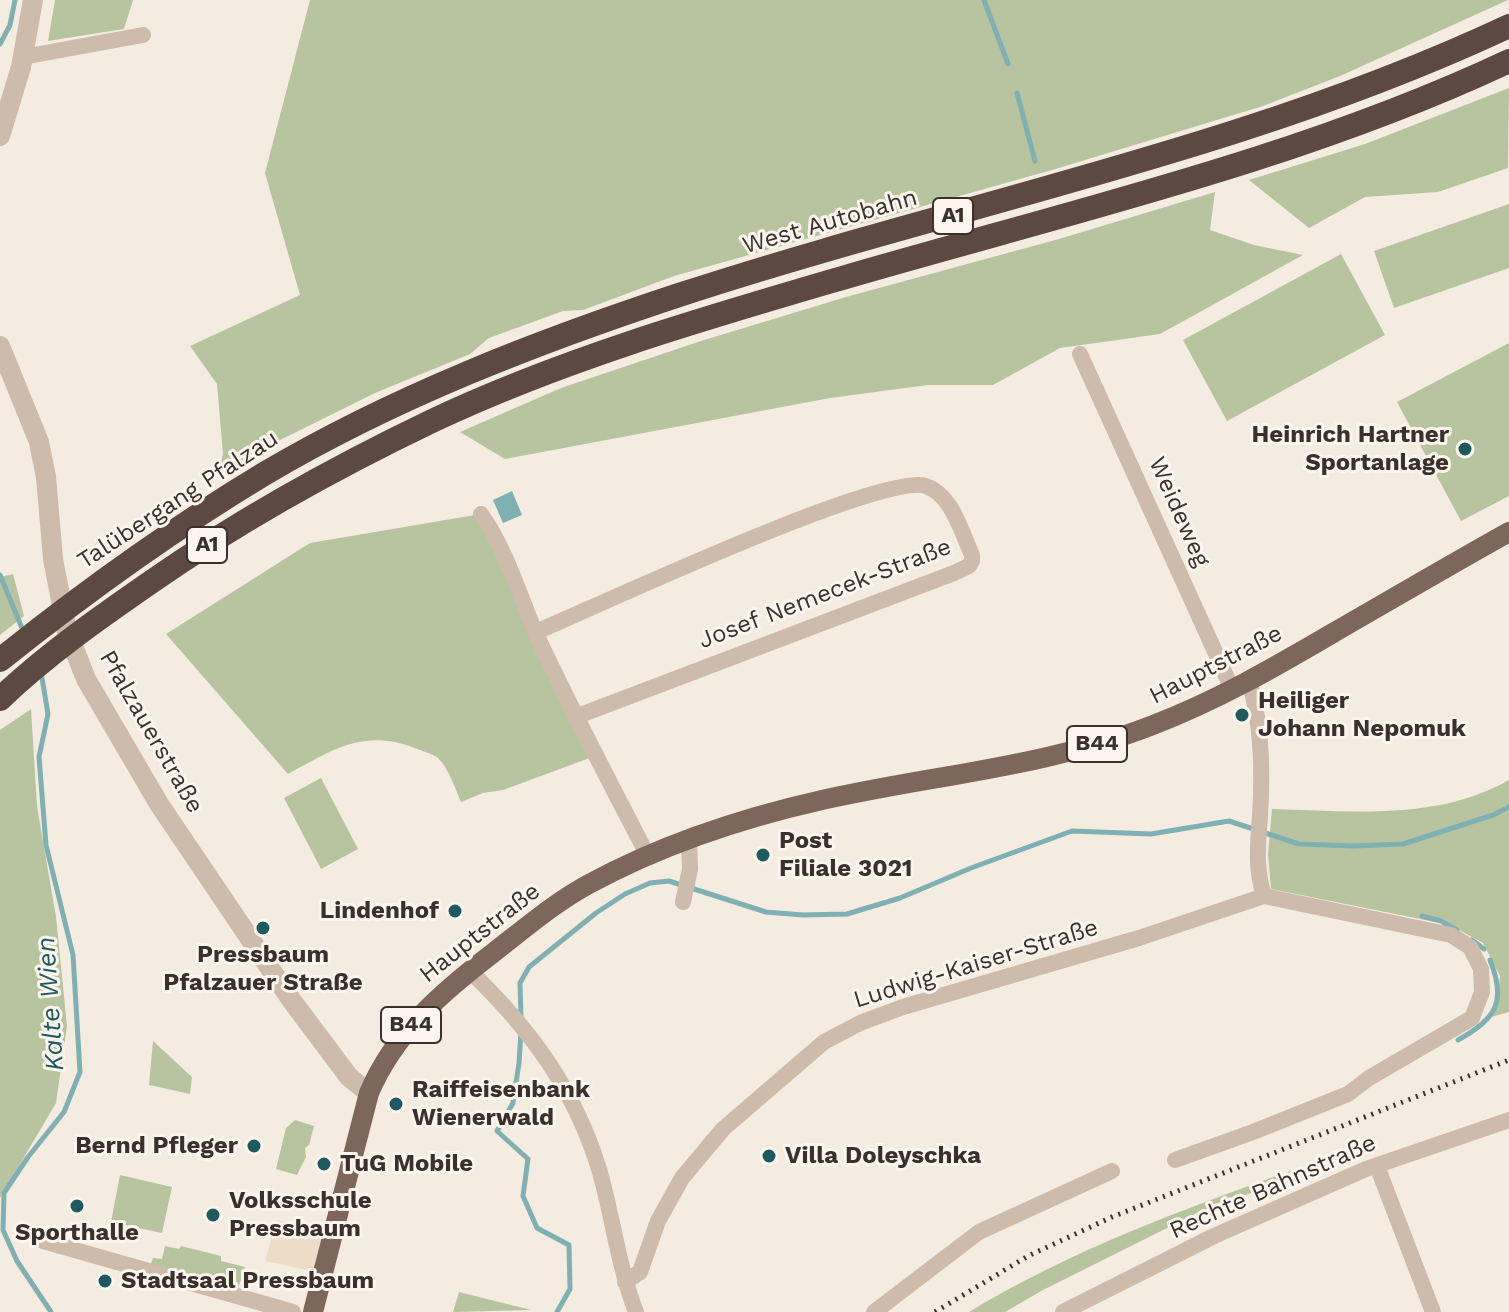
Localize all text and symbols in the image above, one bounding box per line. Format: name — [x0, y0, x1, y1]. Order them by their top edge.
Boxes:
street label: West Autobahn — [739, 183, 921, 261]
road number: A1 — [933, 198, 973, 234]
place label: Heinrich Hartner Sportanlage — [1252, 421, 1449, 477]
street label: Talübergang Pfalzau — [72, 424, 284, 576]
marker: Heinrich Hartner Sportanlage — [1456, 440, 1474, 458]
street label: Weideweg — [1142, 453, 1216, 571]
road number: A1 — [187, 527, 227, 563]
street label: Josef Nemecek-Straße — [695, 533, 955, 655]
street label: Hauptstraße — [1145, 619, 1287, 711]
street label: Pfalzauerstraße — [93, 646, 209, 818]
place label: Heiliger Johann Nepomuk — [1258, 687, 1466, 743]
marker: Heiliger Johann Nepomuk — [1233, 706, 1251, 724]
road number: B44 — [1067, 726, 1127, 762]
place label: Post Filiale 3021 — [779, 827, 912, 883]
marker: Post Filiale 3021 — [754, 846, 772, 864]
street label: Hauptstraße — [414, 877, 546, 989]
place label: Lindenhof — [320, 897, 439, 925]
marker: Lindenhof — [446, 902, 464, 920]
street label: Ludwig-Kaiser-Straße — [850, 913, 1102, 1015]
marker: Pressbaum Pfalzauer Straße — [254, 919, 272, 937]
water label: Kalte Wien — [31, 936, 71, 1072]
place label: Pressbaum Pfalzauer Straße — [163, 941, 363, 997]
road number: B44 — [381, 1007, 441, 1043]
place label: Raiffeisenbank Wienerwald — [412, 1076, 590, 1132]
marker: Raiffeisenbank Wienerwald — [387, 1095, 405, 1113]
street label: Rechte Bahnstraße — [1165, 1128, 1381, 1246]
place label: Bernd Pfleger — [75, 1132, 238, 1160]
marker: Bernd Pfleger — [245, 1137, 263, 1155]
place label: Villa Doleyschka — [785, 1142, 981, 1170]
marker: Villa Doleyschka — [760, 1147, 778, 1165]
place label: TuG Mobile — [340, 1150, 473, 1178]
marker: TuG Mobile — [315, 1155, 333, 1173]
place label: Volksschule Pressbaum — [229, 1187, 372, 1243]
marker: Sporthalle — [68, 1197, 86, 1215]
marker: Volksschule Pressbaum — [204, 1206, 222, 1224]
place label: Sporthalle — [15, 1219, 139, 1247]
place label: Stadtsaal Pressbaum — [121, 1267, 374, 1295]
marker: Stadtsaal Pressbaum — [96, 1272, 114, 1290]

